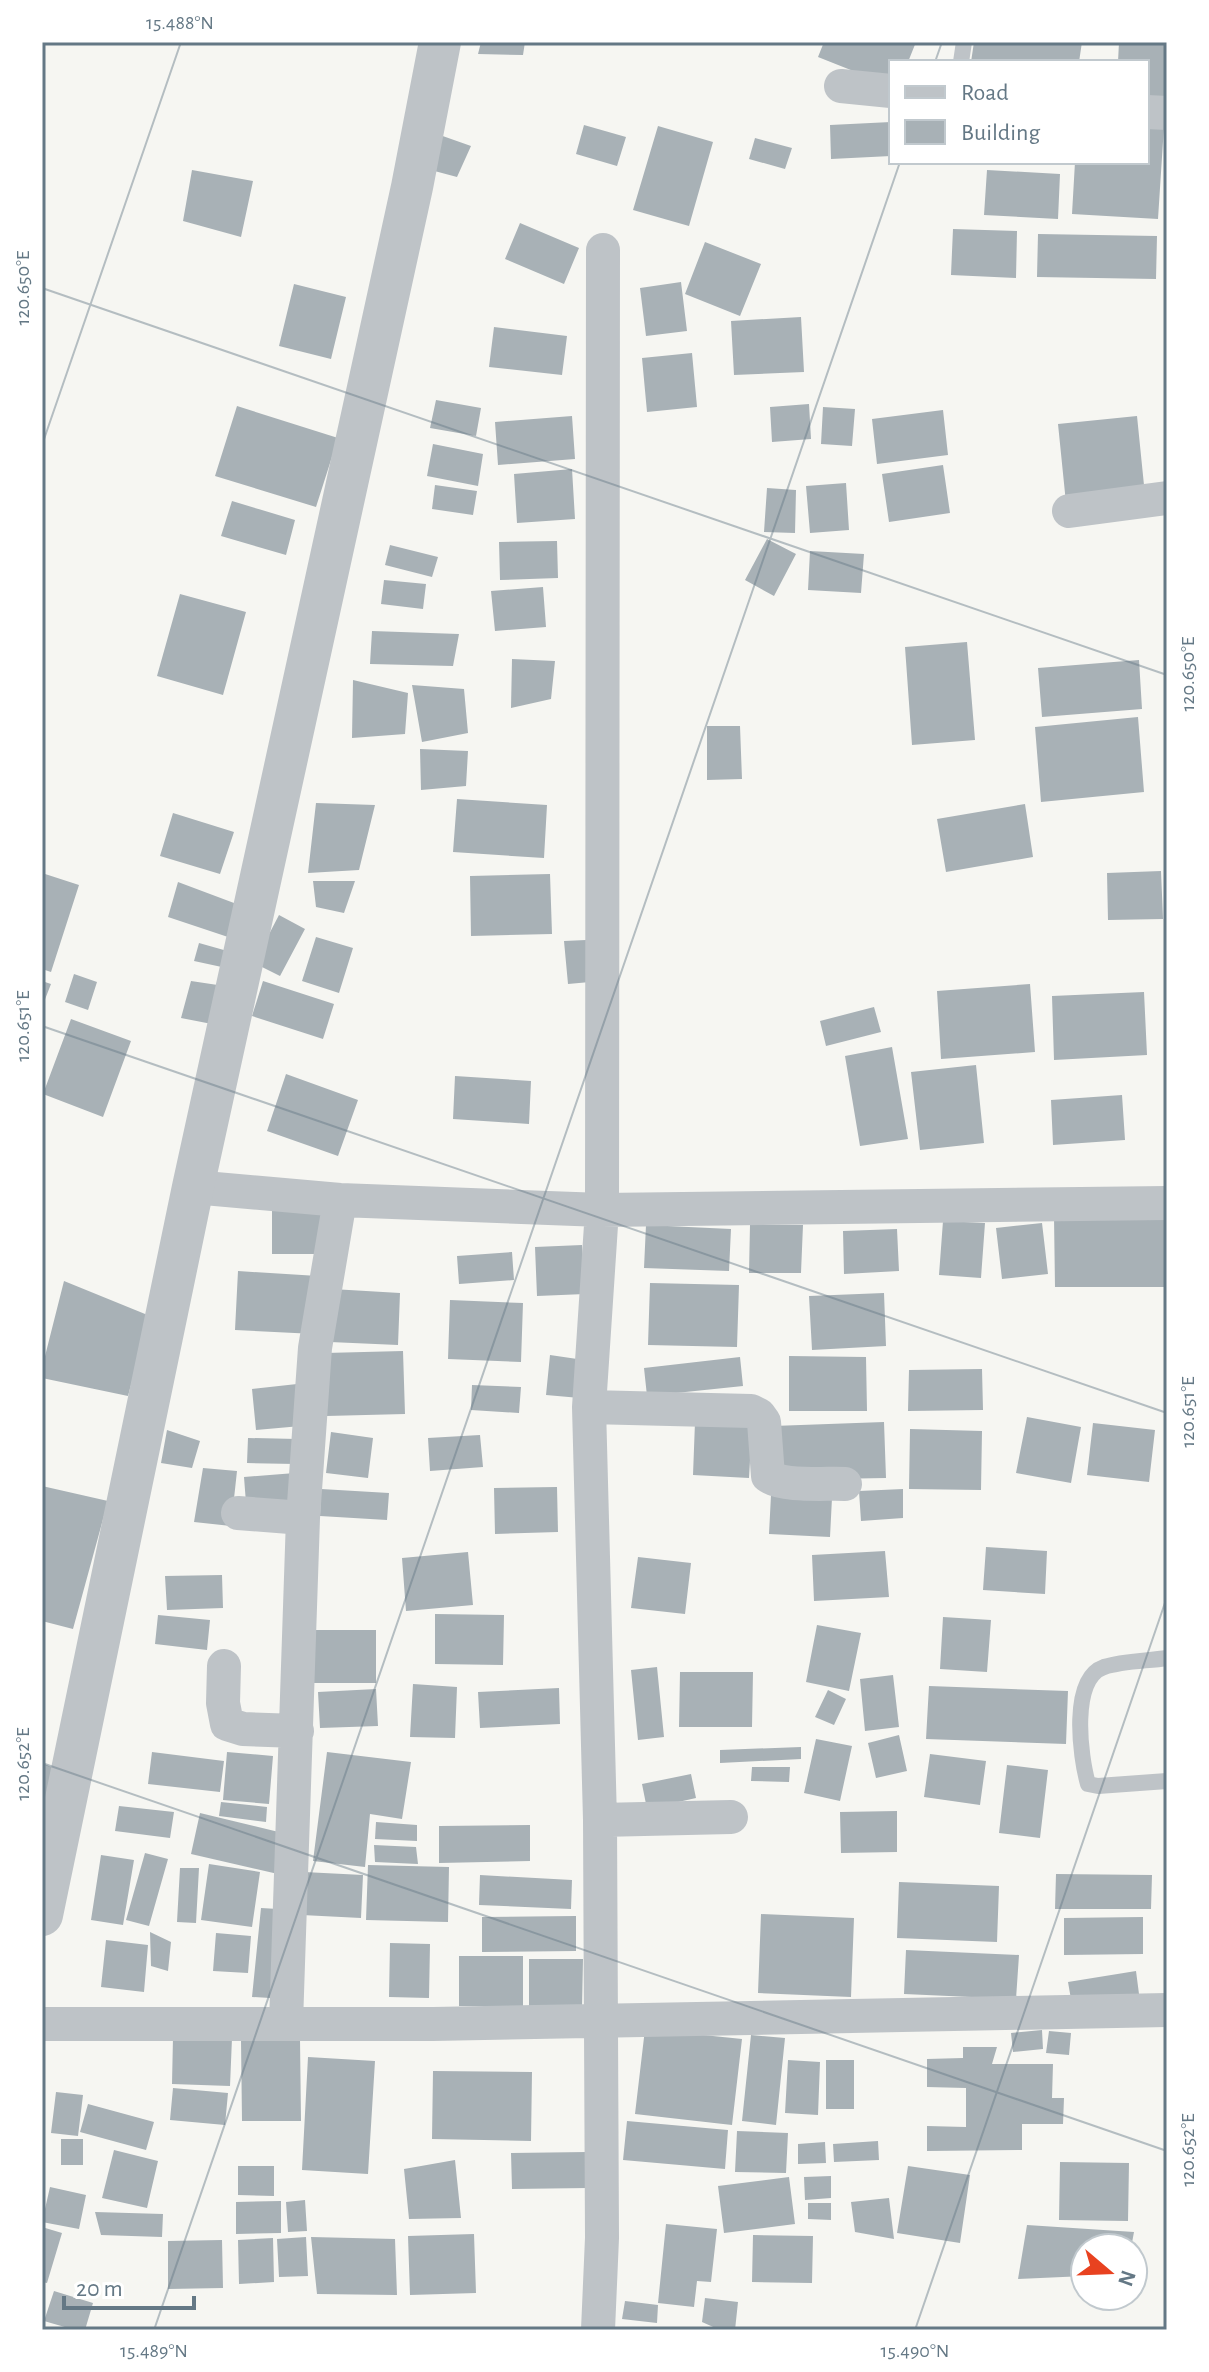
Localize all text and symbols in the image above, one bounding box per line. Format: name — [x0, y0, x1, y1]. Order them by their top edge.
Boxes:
text: 15.488°N — [146, 13, 214, 33]
legend — [889, 60, 1149, 164]
text: Road — [961, 81, 1009, 105]
text: Building — [961, 121, 1040, 145]
text: 120.650°E — [13, 250, 33, 325]
text: 120.650°E — [1178, 636, 1198, 711]
text: 120.651°E — [13, 990, 33, 1062]
text: 120.651°E — [1178, 1376, 1198, 1448]
text: 120.652°E — [13, 1727, 33, 1801]
text: 120.652°E — [1178, 2113, 1198, 2187]
north arrow — [1069, 2232, 1149, 2312]
scale bar — [64, 2260, 194, 2310]
text: N — [1114, 2267, 1140, 2289]
text: 20 m — [76, 2277, 123, 2301]
text: 15.489°N — [120, 2341, 188, 2361]
text: 15.490°N — [881, 2341, 949, 2361]

